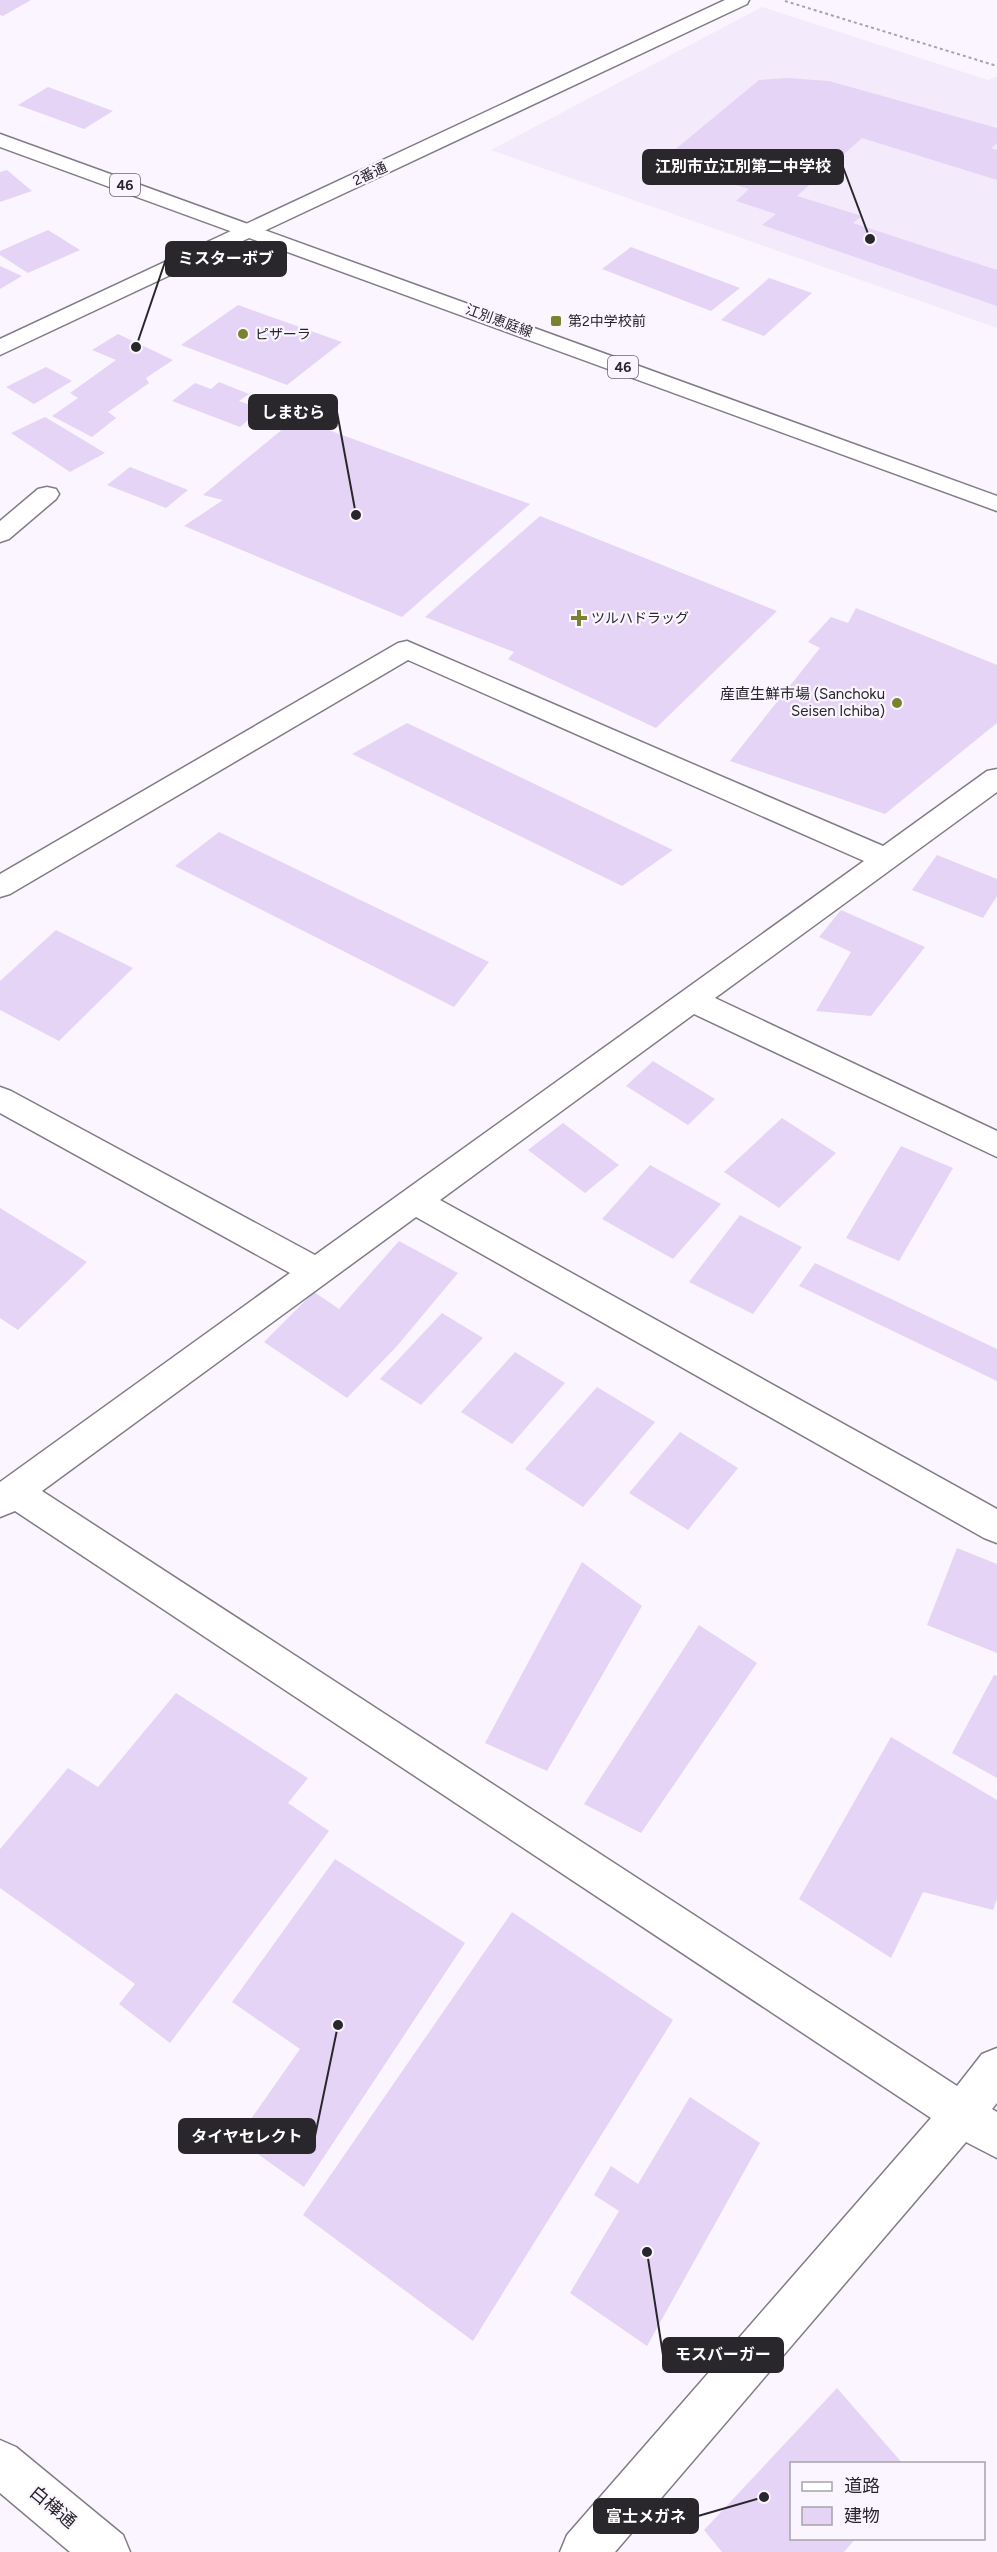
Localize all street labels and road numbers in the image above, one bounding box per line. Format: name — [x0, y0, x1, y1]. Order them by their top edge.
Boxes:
street label: 2番通 — [350, 159, 390, 189]
road number: 46 — [110, 174, 140, 196]
street label: 江別恵庭線 — [463, 301, 535, 341]
road number: 46 — [608, 356, 638, 378]
street label: 白樺通 — [25, 2481, 81, 2533]

